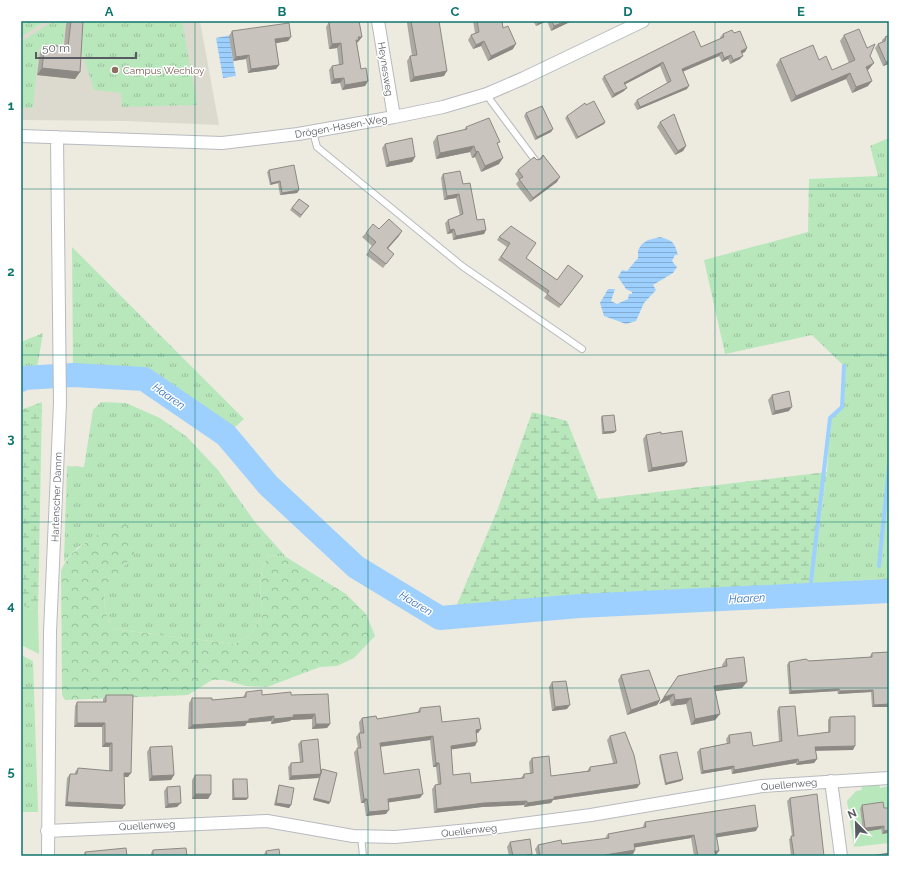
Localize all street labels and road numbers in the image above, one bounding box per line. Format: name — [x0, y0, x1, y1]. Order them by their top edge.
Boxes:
street label: Heynesweg — [376, 41, 395, 97]
street label: Drögen-Hasen-Weg — [294, 113, 388, 140]
street label: Hartenscher Damm — [49, 452, 64, 542]
street label: Quellenweg — [760, 777, 818, 792]
street label: Quellenweg — [119, 819, 175, 832]
street label: Quellenweg — [440, 822, 498, 839]

